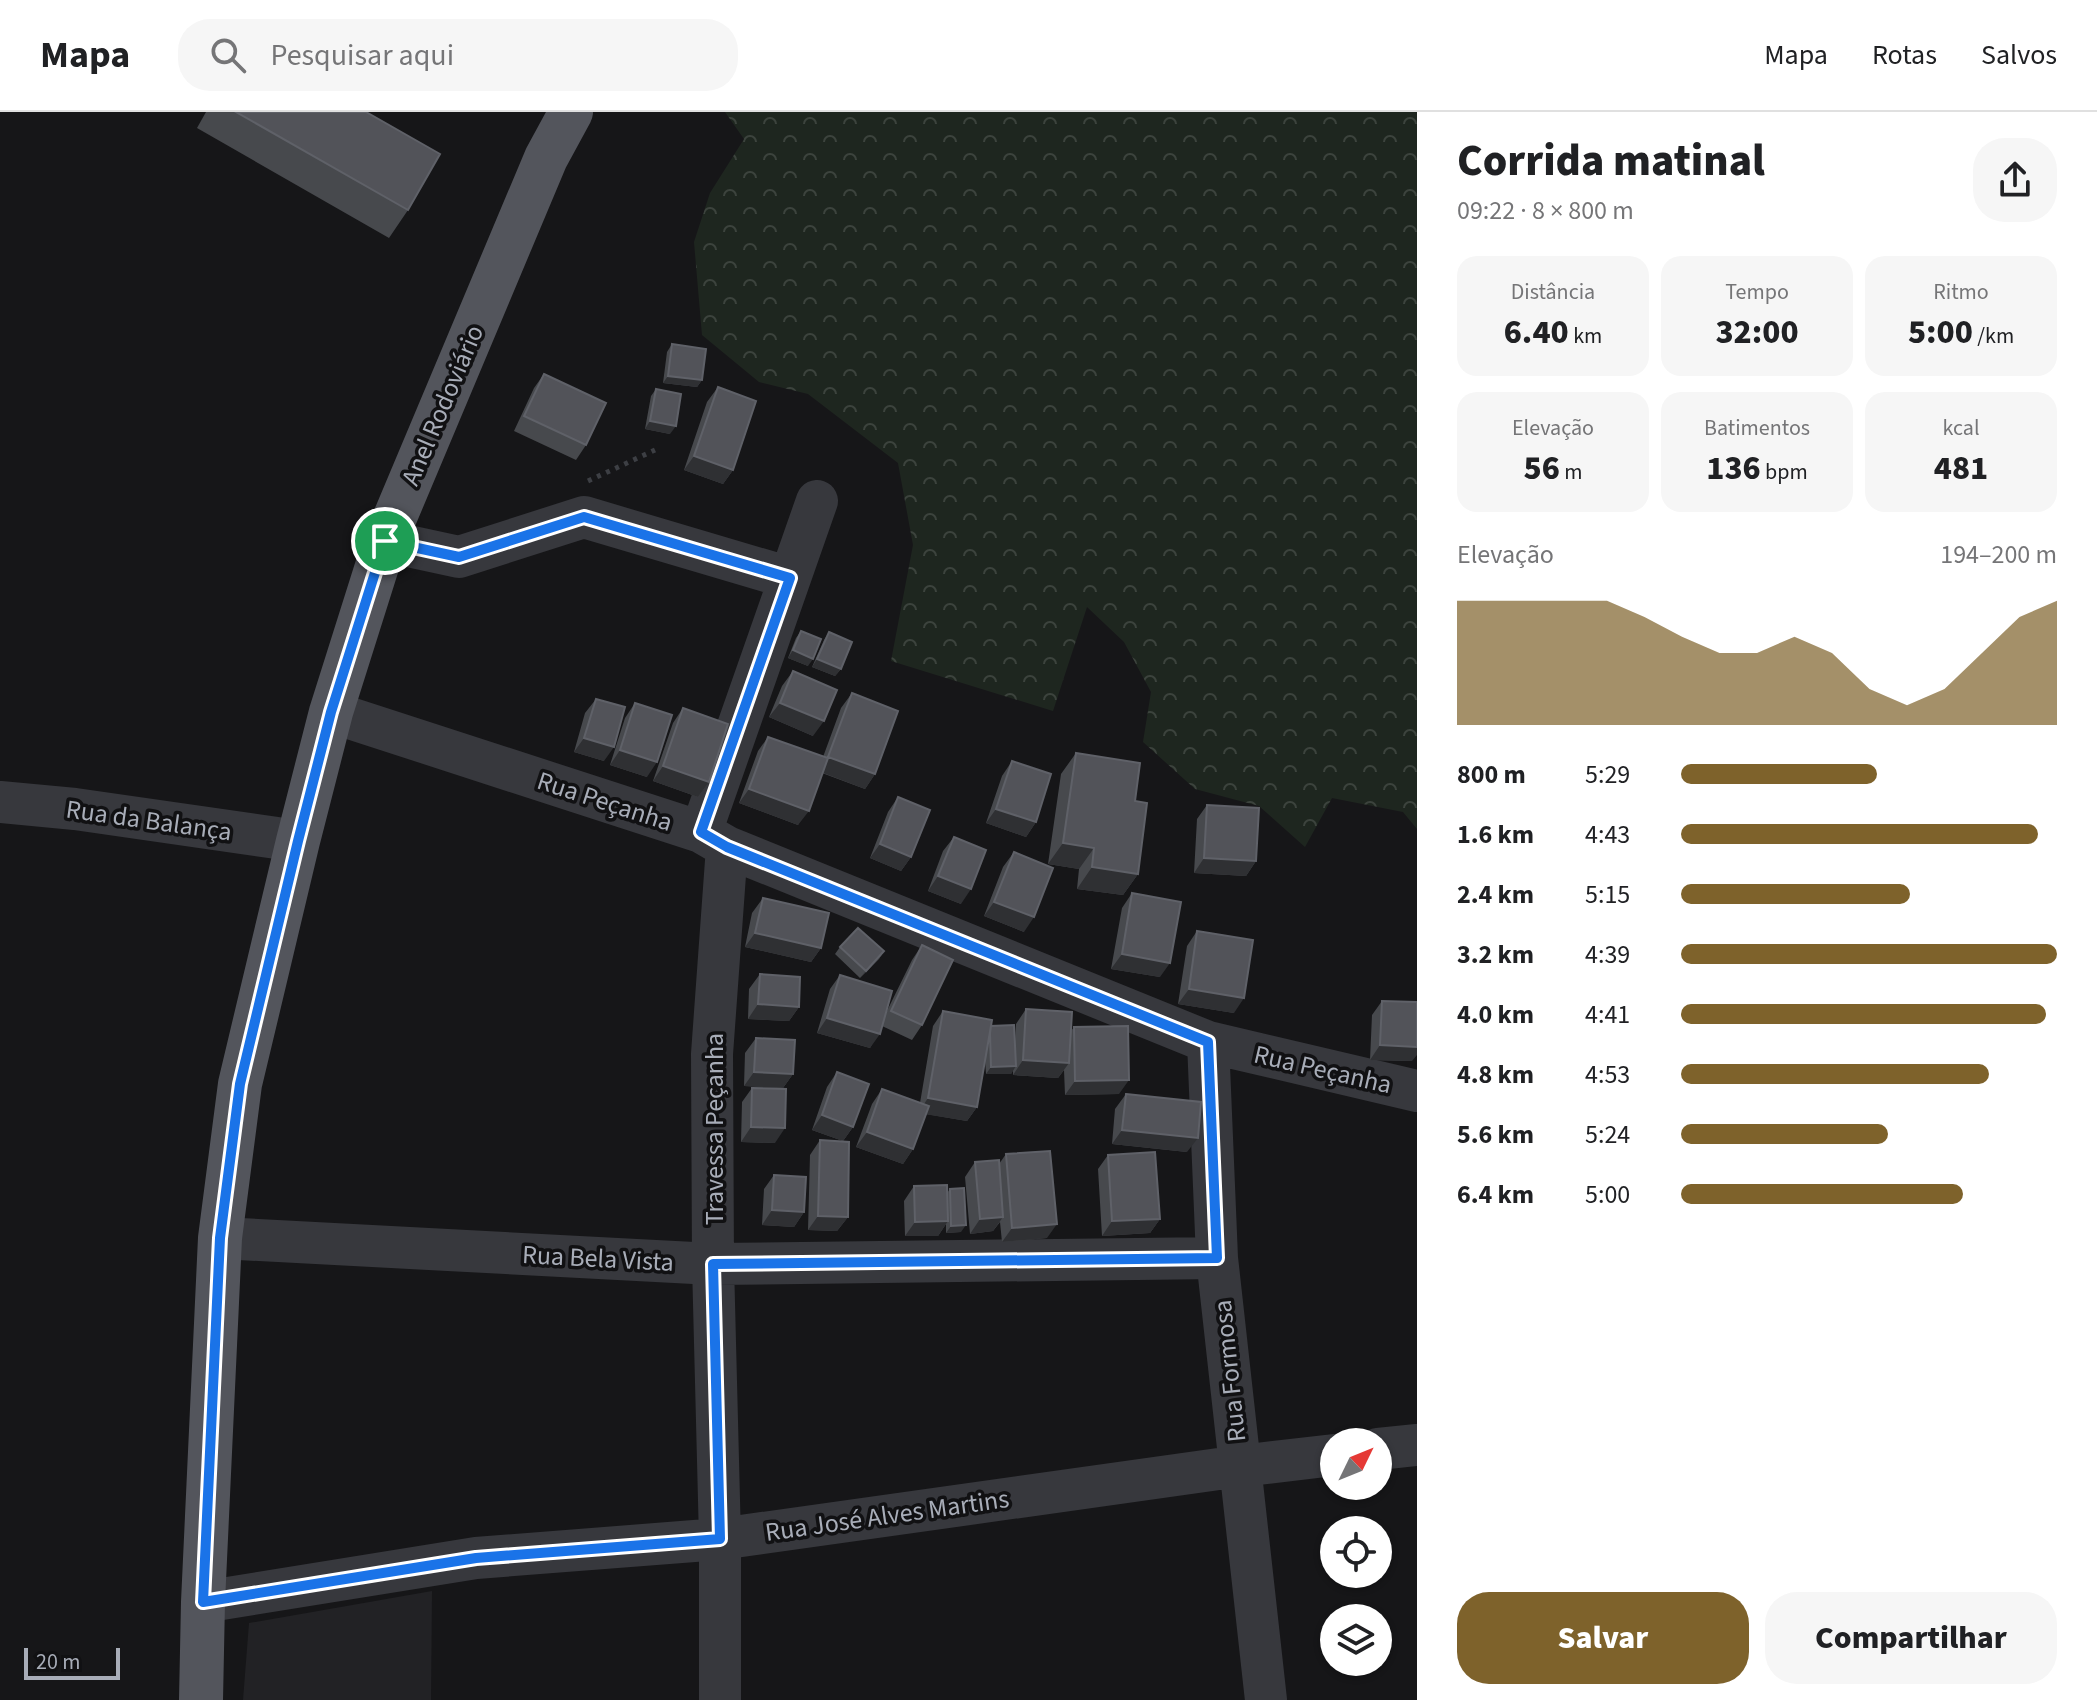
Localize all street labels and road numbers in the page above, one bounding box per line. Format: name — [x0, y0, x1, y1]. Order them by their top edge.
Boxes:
street label: Anel Rodoviário — [392, 319, 493, 491]
street label: Rua Peçanha — [532, 762, 677, 841]
street label: Rua da Balança — [64, 791, 234, 850]
street label: Travessa Peçanha — [696, 1033, 733, 1225]
street label: Rua Peçanha — [1250, 1036, 1395, 1103]
street label: Rua Bela Vista — [521, 1236, 675, 1281]
street label: Rua Formosa — [1204, 1298, 1255, 1444]
street label: Rua José Alves Martins — [763, 1480, 1011, 1551]

